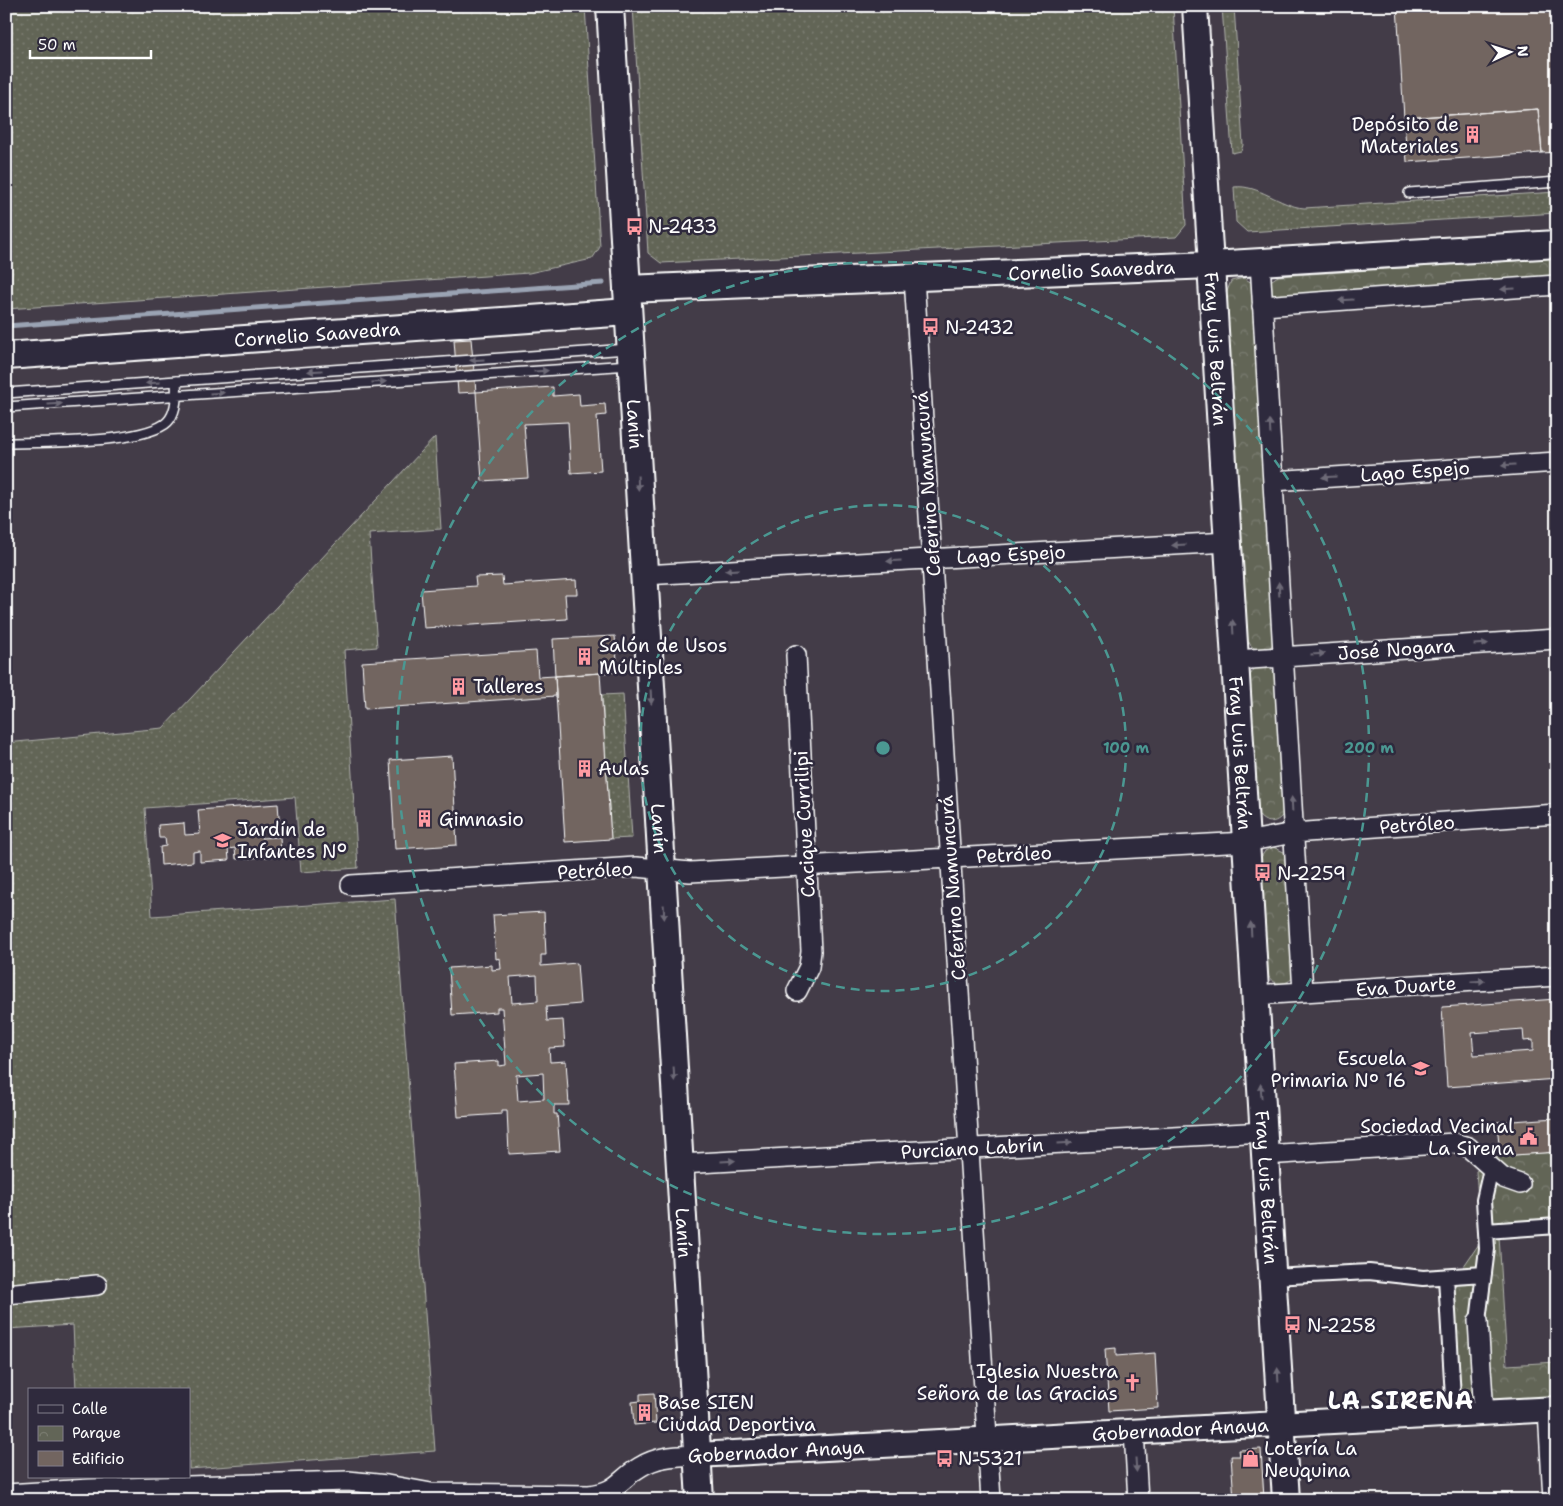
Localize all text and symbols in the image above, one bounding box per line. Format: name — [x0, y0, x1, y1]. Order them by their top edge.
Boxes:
scale bar — [30, 28, 151, 60]
north arrow — [1486, 28, 1536, 78]
text: 50 m — [38, 35, 76, 55]
text: N — [1514, 45, 1532, 57]
place label: Depósito de Materiales — [1352, 112, 1459, 159]
building icon: Depósito de Materiales — [1463, 125, 1483, 145]
place label: N-2433 — [648, 214, 717, 239]
bus stop icon: N-2433 — [624, 216, 644, 236]
street label: Cornelio Saavedra — [1008, 254, 1176, 286]
street label: Fray Luis Beltrán — [1198, 271, 1233, 427]
one-way arrow — [1500, 285, 1516, 293]
one-way arrow — [1338, 297, 1354, 305]
place label: N-2432 — [945, 315, 1014, 340]
street label: Cornelio Saavedra — [233, 316, 401, 353]
bus stop icon: N-2432 — [921, 317, 941, 337]
one-way arrow — [469, 356, 485, 364]
one-way arrow — [534, 367, 550, 375]
one-way arrow — [307, 368, 323, 376]
one-way arrow — [371, 378, 387, 386]
one-way arrow — [145, 379, 161, 387]
one-way arrow — [209, 389, 225, 397]
street label: Ceferino Namuncurá — [909, 390, 946, 577]
street label: Lanín — [621, 398, 649, 450]
one-way arrow — [47, 400, 63, 408]
one-way arrow — [1265, 419, 1273, 435]
street label: Lago Espejo — [1360, 455, 1471, 488]
one-way arrow — [1500, 462, 1516, 470]
one-way arrow — [1320, 474, 1336, 482]
one-way arrow — [635, 475, 643, 491]
street label: Lago Espejo — [956, 539, 1066, 570]
one-way arrow — [1171, 542, 1187, 550]
one-way arrow — [886, 557, 902, 565]
one-way arrow — [724, 567, 740, 575]
one-way arrow — [1275, 581, 1283, 597]
one-way arrow — [1228, 618, 1236, 634]
place label: Salón de Usos Múltiples — [599, 633, 727, 680]
street label: José Nogara — [1337, 633, 1456, 666]
one-way arrow — [1473, 640, 1489, 648]
building icon: Salón de Usos Múltiples — [575, 646, 595, 666]
one-way arrow — [1311, 650, 1327, 658]
place label: Talleres — [473, 674, 544, 699]
street label: Fray Luis Beltrán — [1223, 675, 1257, 831]
building icon: Talleres — [449, 676, 469, 696]
one-way arrow — [648, 689, 656, 705]
text: 100 m — [1103, 738, 1149, 758]
text: 200 m — [1344, 738, 1394, 758]
centre of rings — [874, 739, 892, 757]
street label: Cacique Currilipi — [788, 750, 821, 898]
place label: Aulas — [598, 756, 650, 781]
building icon: Aulas — [574, 758, 594, 778]
street label: Ceferino Namuncurá — [934, 794, 971, 981]
one-way arrow — [1287, 796, 1295, 812]
street label: Lanín — [645, 803, 673, 854]
place label: Gimnasio — [439, 807, 524, 832]
building icon: Gimnasio — [415, 809, 435, 829]
street label: Petróleo — [1378, 809, 1456, 840]
place label: Jardín de Infantes N° — [237, 817, 347, 864]
school or university icon: Jardín de Infantes N° — [213, 830, 233, 850]
street label: Petróleo — [975, 840, 1053, 869]
street label: Petróleo — [556, 856, 634, 885]
place label: N-2259 — [1277, 861, 1346, 886]
bus stop icon: N-2259 — [1253, 863, 1273, 883]
one-way arrow — [661, 904, 669, 920]
one-way arrow — [1247, 920, 1255, 936]
street label: Eva Duarte — [1355, 971, 1457, 1002]
one-way arrow — [1471, 977, 1487, 985]
place label: Escuela Primaria Nº 16 — [1270, 1046, 1406, 1093]
school or university icon: Escuela Primaria Nº 16 — [1410, 1059, 1430, 1079]
one-way arrow — [671, 1066, 679, 1082]
one-way arrow — [1257, 1083, 1265, 1099]
street label: Fray Luis Beltrán — [1249, 1110, 1284, 1265]
place label: Sociedad Vecinal La Sirena — [1360, 1114, 1514, 1161]
public building icon: Sociedad Vecinal La Sirena — [1518, 1127, 1538, 1147]
street label: Purciano Labrín — [900, 1132, 1044, 1165]
one-way arrow — [1058, 1138, 1074, 1146]
one-way arrow — [720, 1157, 736, 1165]
street label: Lanín — [669, 1207, 697, 1259]
place label: N-2258 — [1307, 1313, 1377, 1338]
bus stop icon: N-2258 — [1283, 1315, 1303, 1335]
place label: Iglesia Nuestra Señora de las Gracias — [917, 1359, 1118, 1406]
one-way arrow — [1274, 1367, 1282, 1383]
church icon: Iglesia Nuestra Señora de las Gracias — [1122, 1372, 1142, 1392]
district label: LA SIRENA — [1328, 1385, 1474, 1417]
legend — [28, 1388, 190, 1478]
place label: Base SIEN Ciudad Deportiva — [658, 1390, 816, 1437]
text: Calle — [72, 1399, 108, 1419]
building icon: Base SIEN Ciudad Deportiva — [634, 1403, 654, 1423]
street label: Gobernador Anaya — [1091, 1412, 1270, 1447]
text: Parque — [72, 1423, 121, 1443]
street label: Gobernador Anaya — [687, 1434, 865, 1469]
place label: Lotería La Neuquina — [1264, 1436, 1357, 1483]
place label: N-5321 — [958, 1446, 1022, 1471]
bus stop icon: N-5321 — [934, 1448, 954, 1468]
text: Edificio — [72, 1449, 124, 1469]
shop icon: Lotería La Neuquina — [1240, 1449, 1260, 1469]
one-way arrow — [1132, 1457, 1140, 1473]

